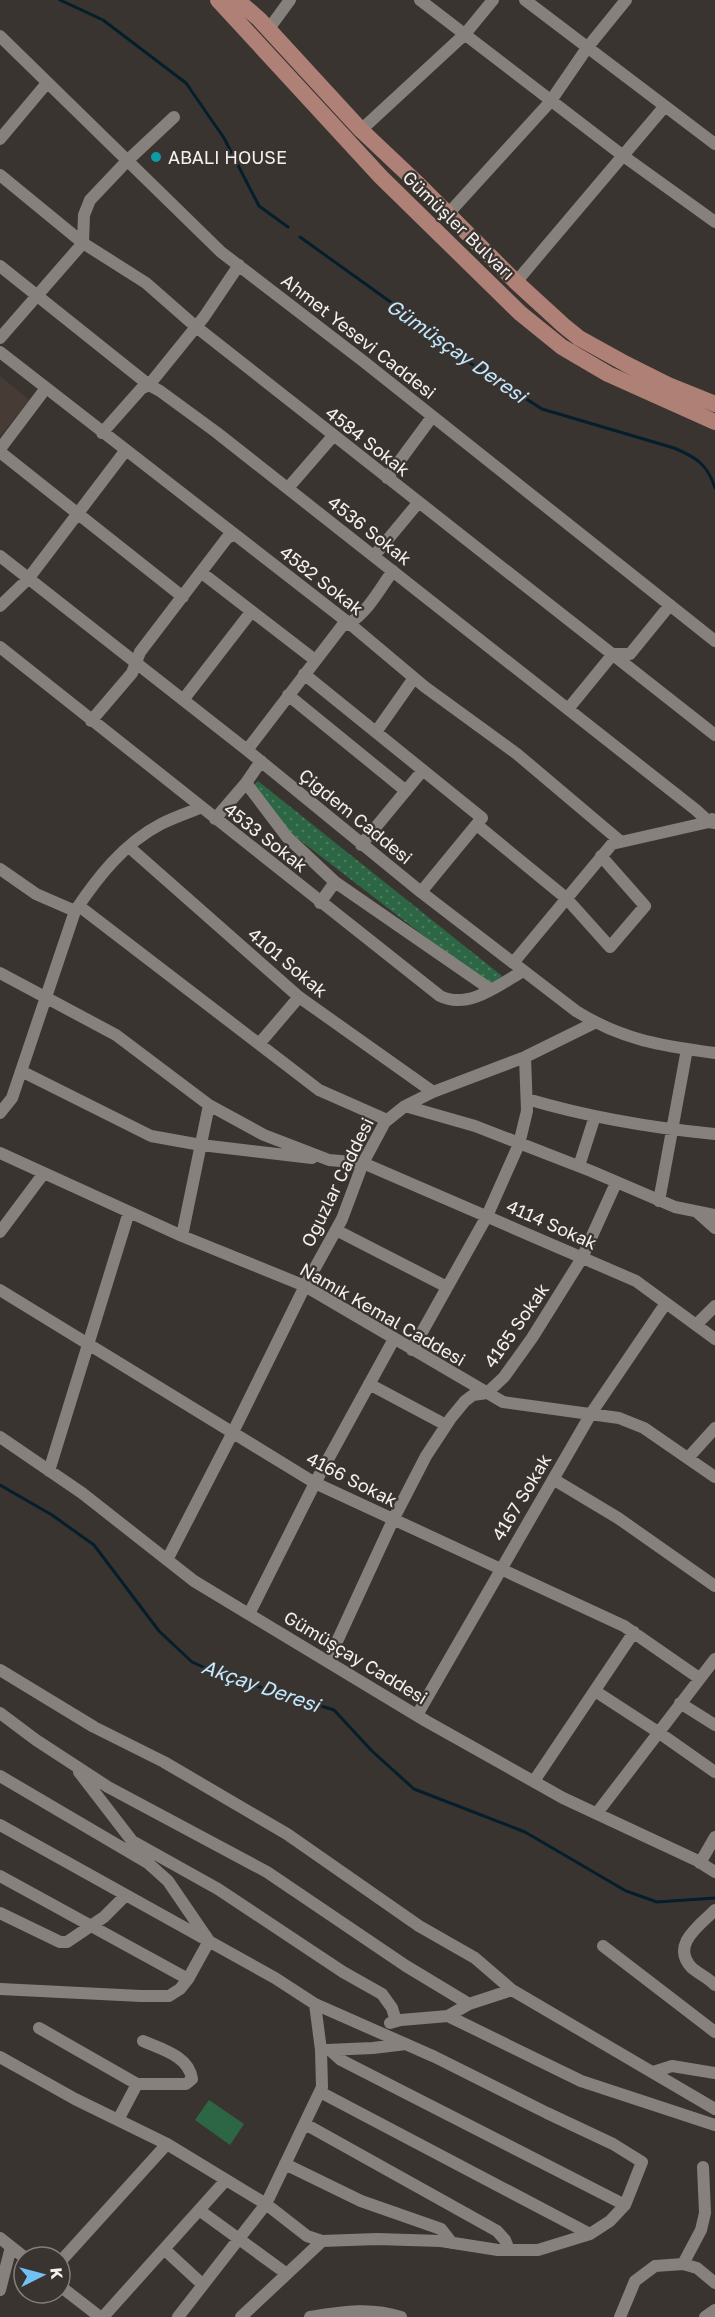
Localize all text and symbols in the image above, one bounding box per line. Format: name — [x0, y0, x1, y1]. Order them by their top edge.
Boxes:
place label: ABALI HOUSE — [168, 146, 287, 168]
marker: ABALI HOUSE — [149, 150, 163, 164]
street label: Gümüşler Bulvarı — [398, 166, 520, 284]
street label: Ahmet Yesevi Caddesi — [277, 269, 441, 403]
water label: Gümüşçay Deresi — [382, 293, 534, 410]
street label: 4584 Sokak — [322, 401, 414, 481]
street label: 4536 Sokak — [324, 491, 416, 569]
street label: 4582 Sokak — [276, 541, 368, 619]
street label: Çiğdem Caddesi — [295, 764, 417, 868]
street label: 4533 Sokak — [220, 798, 312, 876]
street label: 4101 Sokak — [244, 922, 332, 1002]
street label: Oğuzlar Caddesi — [296, 1114, 378, 1250]
street label: 4114 Sokak — [503, 1194, 601, 1254]
street label: Namık Kemal Caddesi — [296, 1258, 470, 1370]
street label: 4165 Sokak — [479, 1278, 553, 1372]
street label: 4166 Sokak — [303, 1447, 401, 1511]
street label: 4167 Sokak — [487, 1450, 555, 1544]
street label: Gümüşçay Caddesi — [280, 1605, 432, 1709]
water label: Akçay Deresi — [199, 1654, 326, 1718]
north arrow — [12, 2245, 72, 2305]
text: K — [46, 2267, 68, 2281]

